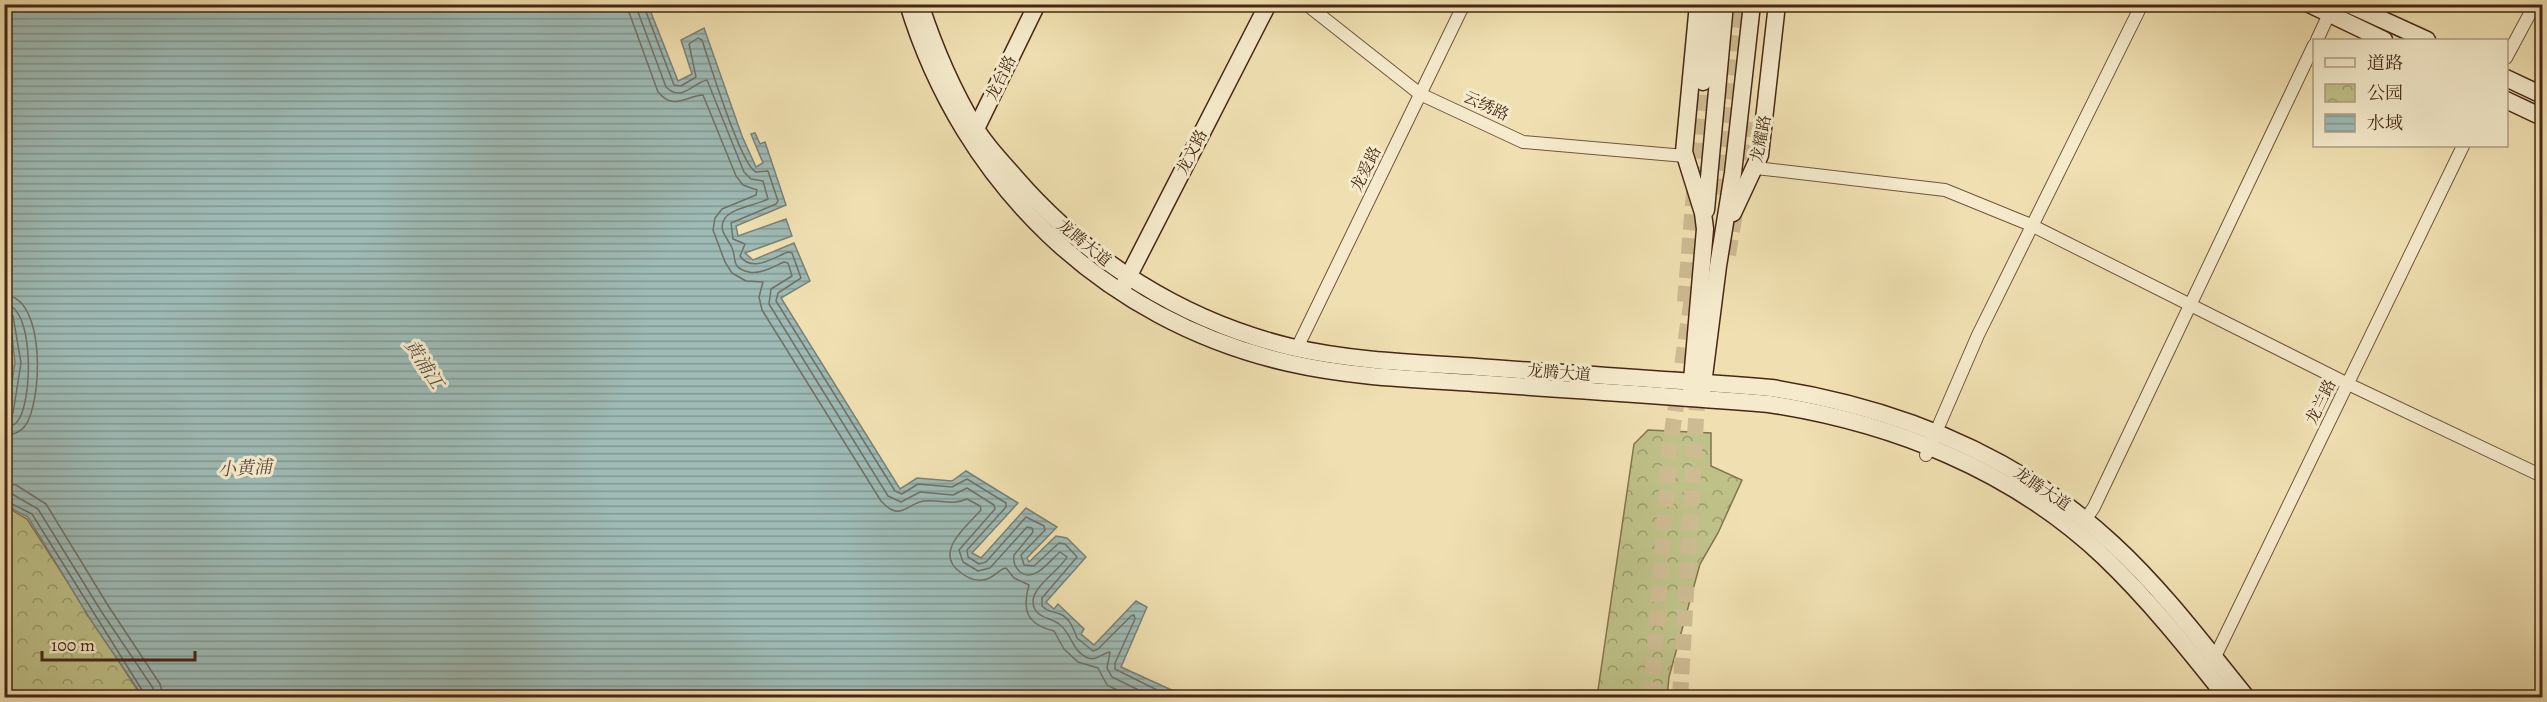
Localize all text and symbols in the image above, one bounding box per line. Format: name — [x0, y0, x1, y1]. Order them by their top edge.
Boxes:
legend — [2313, 39, 2508, 147]
text: 道路 — [2367, 51, 2403, 75]
street label: 龙台路 — [981, 52, 1021, 104]
text: 公园 — [2367, 81, 2403, 105]
street label: 云绣路 — [1460, 86, 1512, 126]
text: 水域 — [2367, 111, 2403, 135]
street label: 龙耀路 — [1746, 113, 1776, 165]
street label: 龙文路 — [1171, 126, 1213, 178]
street label: 龙爱路 — [1346, 143, 1386, 195]
street label: 龙腾大道 — [1052, 214, 1116, 272]
water label: 黄浦江 — [399, 335, 450, 396]
street label: 龙腾大道 — [1526, 360, 1592, 386]
street label: 龙兰路 — [2301, 376, 2341, 428]
water label: 小黄浦 — [217, 454, 276, 481]
street label: 龙腾大道 — [2009, 462, 2075, 516]
scale bar — [42, 624, 195, 662]
text: 100 m — [51, 633, 95, 657]

